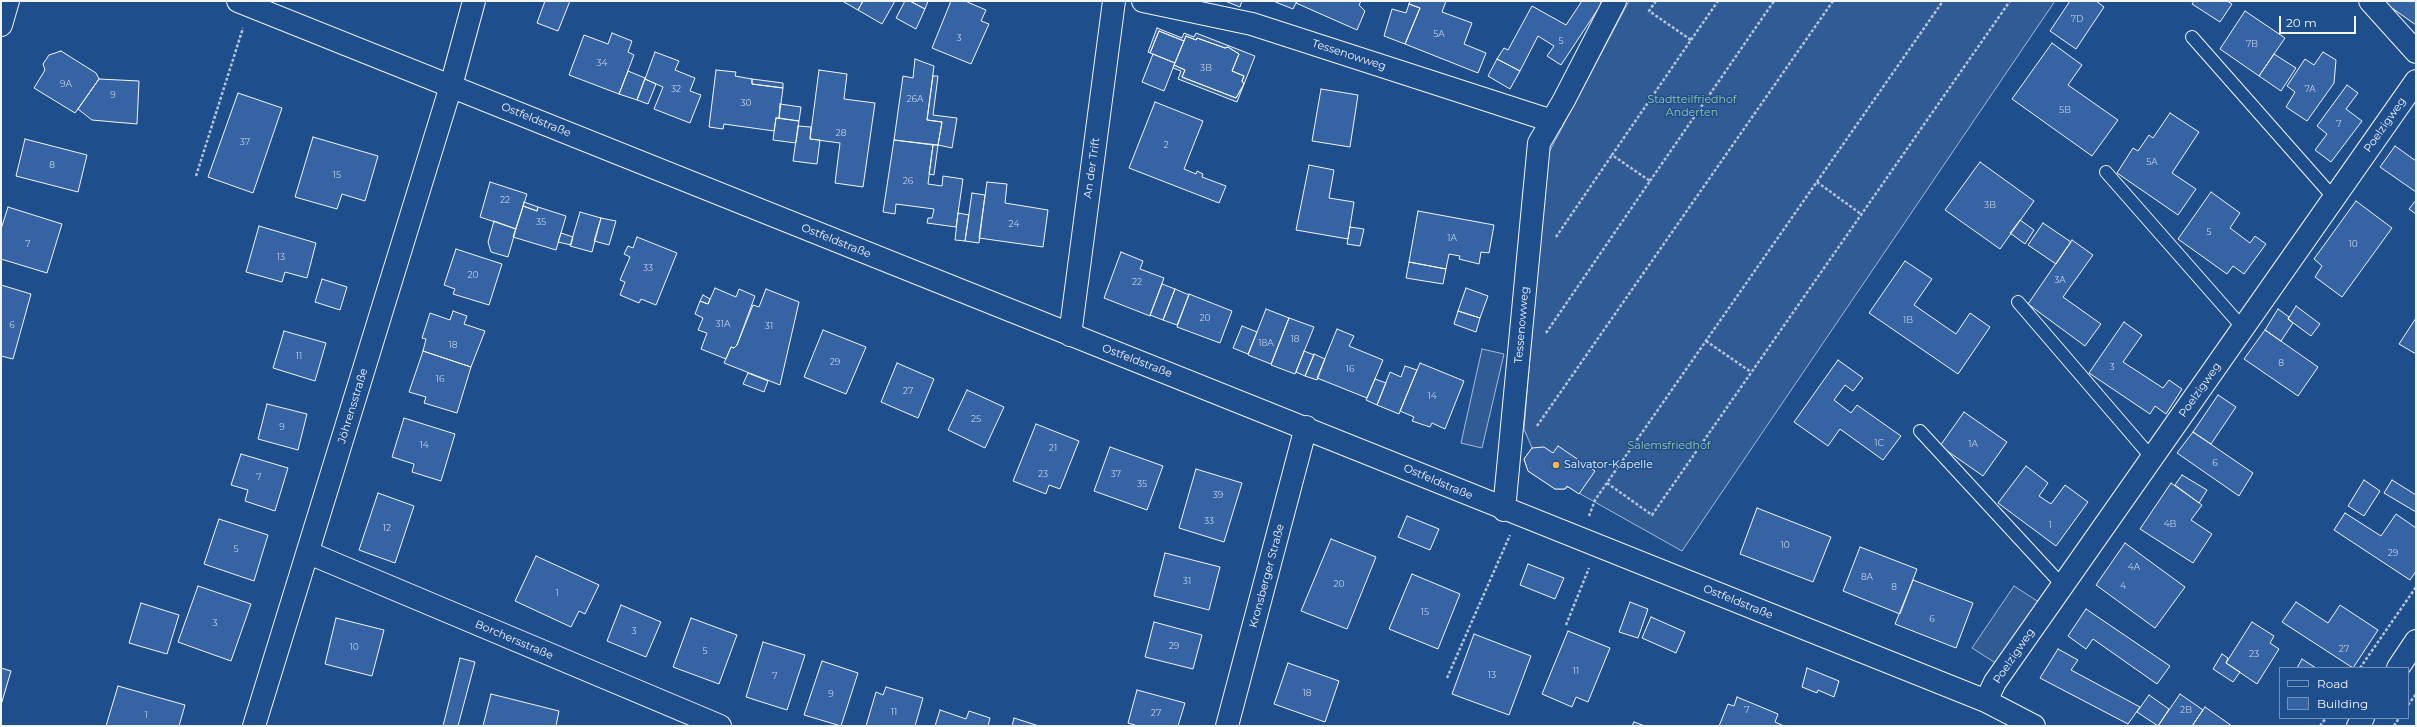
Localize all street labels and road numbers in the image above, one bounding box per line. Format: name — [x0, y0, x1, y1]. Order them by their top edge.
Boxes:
street label: Tessenowweg — [1310, 37, 1388, 73]
street label: Poelzigweg — [2361, 95, 2409, 155]
street label: Ostfeldstraße — [499, 100, 573, 140]
street label: An der Trift — [1081, 137, 1103, 199]
street label: Ostfeldstraße — [799, 221, 873, 261]
street label: Tessenowweg — [1512, 286, 1532, 364]
street label: Ostfeldstraße — [1100, 342, 1174, 380]
street label: Poelzigweg — [2176, 360, 2224, 420]
street label: Jöhrensstraße — [335, 367, 371, 445]
street label: Ostfeldstraße — [1401, 461, 1475, 503]
street label: Kronsberger Straße — [1247, 523, 1287, 629]
street label: Ostfeldstraße — [1701, 582, 1775, 622]
street label: Borchersstraße — [473, 618, 555, 662]
street label: Poelzigweg — [1991, 626, 2037, 686]

